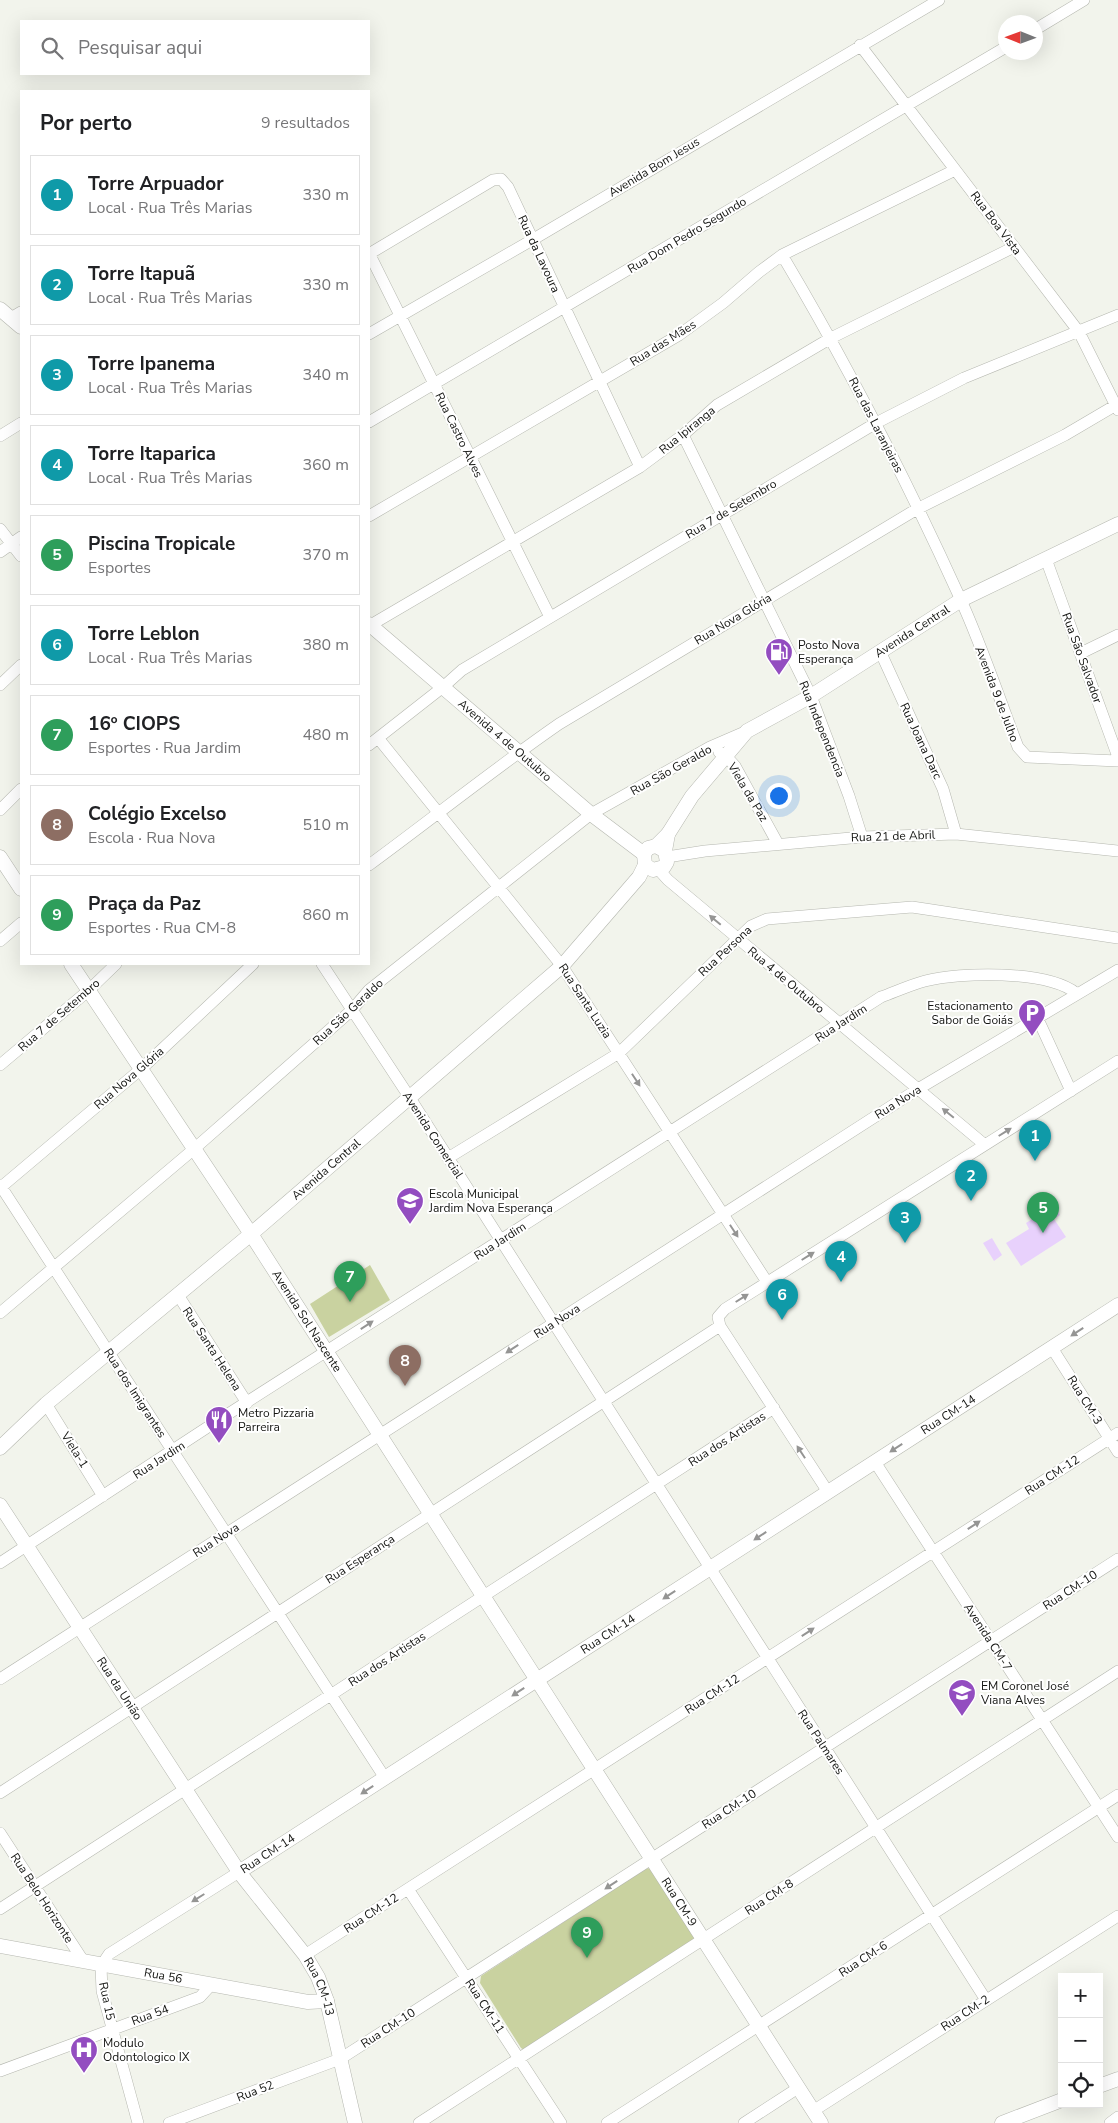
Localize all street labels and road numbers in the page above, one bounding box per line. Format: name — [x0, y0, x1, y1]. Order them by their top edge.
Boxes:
street label: Avenida Bom Jesus — [605, 133, 703, 201]
street label: Rua Boa Vista — [967, 188, 1025, 258]
street label: Rua Dom Pedro Segundo — [625, 193, 750, 277]
street label: Rua da Lavoura — [514, 213, 564, 295]
street label: Rua das Mães — [627, 316, 699, 370]
street label: Rua das Laranjeiras — [845, 375, 907, 476]
street label: Rua Castro Alves — [431, 390, 487, 480]
street label: Rua Ipiranga — [656, 402, 718, 458]
street label: Rua 7 de Setembro — [683, 475, 780, 542]
street label: Rua Nova Glória — [691, 590, 775, 648]
street label: Avenida Central — [871, 601, 953, 661]
street label: Rua São Salvador — [1058, 611, 1106, 706]
street label: Avenida 9 de Julho — [971, 644, 1023, 744]
street label: Rua Independencia — [795, 678, 849, 780]
street label: Avenida 4 de Outubro — [455, 696, 555, 785]
street label: Rua Joana Darc — [896, 700, 946, 782]
street label: Rua São Geraldo — [628, 741, 715, 799]
street label: Viela da Paz — [724, 759, 772, 825]
street label: Rua 21 de Abril — [850, 827, 936, 845]
street label: Rua Persona — [695, 922, 755, 980]
street label: Rua 4 de Outubro — [744, 943, 828, 1017]
street label: Rua Santa Luzia — [555, 960, 615, 1042]
street label: Rua 7 de Setembro — [15, 975, 104, 1055]
street label: Rua São Geraldo — [309, 975, 387, 1049]
street label: Rua Jardim — [812, 1000, 870, 1046]
street label: Rua Nova Glória — [91, 1043, 167, 1113]
street label: Rua Nova — [872, 1081, 924, 1123]
street label: Avenida Comercial — [399, 1089, 467, 1182]
street label: Avenida Central — [288, 1135, 364, 1204]
street label: Rua Jardim — [471, 1218, 529, 1264]
street label: Avenida Sol Nascente — [268, 1267, 345, 1375]
street label: Rua Nova — [531, 1300, 583, 1342]
street label: Rua Santa Helena — [179, 1304, 245, 1394]
street label: Rua dos Imigrantes — [100, 1345, 170, 1441]
street label: Rua CM-3 — [1064, 1373, 1106, 1427]
street label: Rua CM-14 — [918, 1391, 979, 1438]
street label: Rua dos Artistas — [685, 1408, 769, 1470]
street label: Viela-1 — [57, 1428, 92, 1471]
street label: Rua Jardim — [130, 1437, 188, 1483]
street label: Rua CM-12 — [1022, 1451, 1082, 1499]
street label: Rua Nova — [190, 1519, 242, 1561]
street label: Rua Esperança — [322, 1531, 398, 1587]
street label: Rua CM-10 — [1040, 1566, 1100, 1614]
street label: Avenida CM-7 — [960, 1600, 1016, 1674]
street label: Rua CM-14 — [577, 1610, 638, 1658]
street label: Rua dos Artistas — [345, 1628, 429, 1690]
street label: Rua da União — [93, 1654, 146, 1723]
street label: Rua CM-12 — [682, 1670, 742, 1718]
street label: Rua Palmares — [794, 1706, 848, 1778]
street label: Rua CM-10 — [699, 1785, 759, 1833]
street label: Rua CM-14 — [237, 1830, 298, 1877]
street label: Rua Belo Horizonte — [7, 1850, 77, 1946]
street label: Rua CM-9 — [658, 1875, 701, 1929]
street label: Rua CM-8 — [742, 1875, 796, 1919]
street label: Rua CM-12 — [341, 1889, 401, 1937]
street label: Rua CM-6 — [836, 1937, 890, 1981]
street label: Rua CM-13 — [300, 1954, 338, 2017]
street label: Rua 56 — [143, 1964, 184, 1987]
street label: Rua CM-11 — [461, 1976, 509, 2036]
street label: Rua 15 — [95, 1980, 119, 2022]
street label: Rua CM-2 — [938, 1991, 992, 2035]
street label: Rua 54 — [129, 2001, 171, 2029]
street label: Rua CM-10 — [358, 2004, 418, 2052]
street label: Rua 52 — [234, 2077, 276, 2105]

